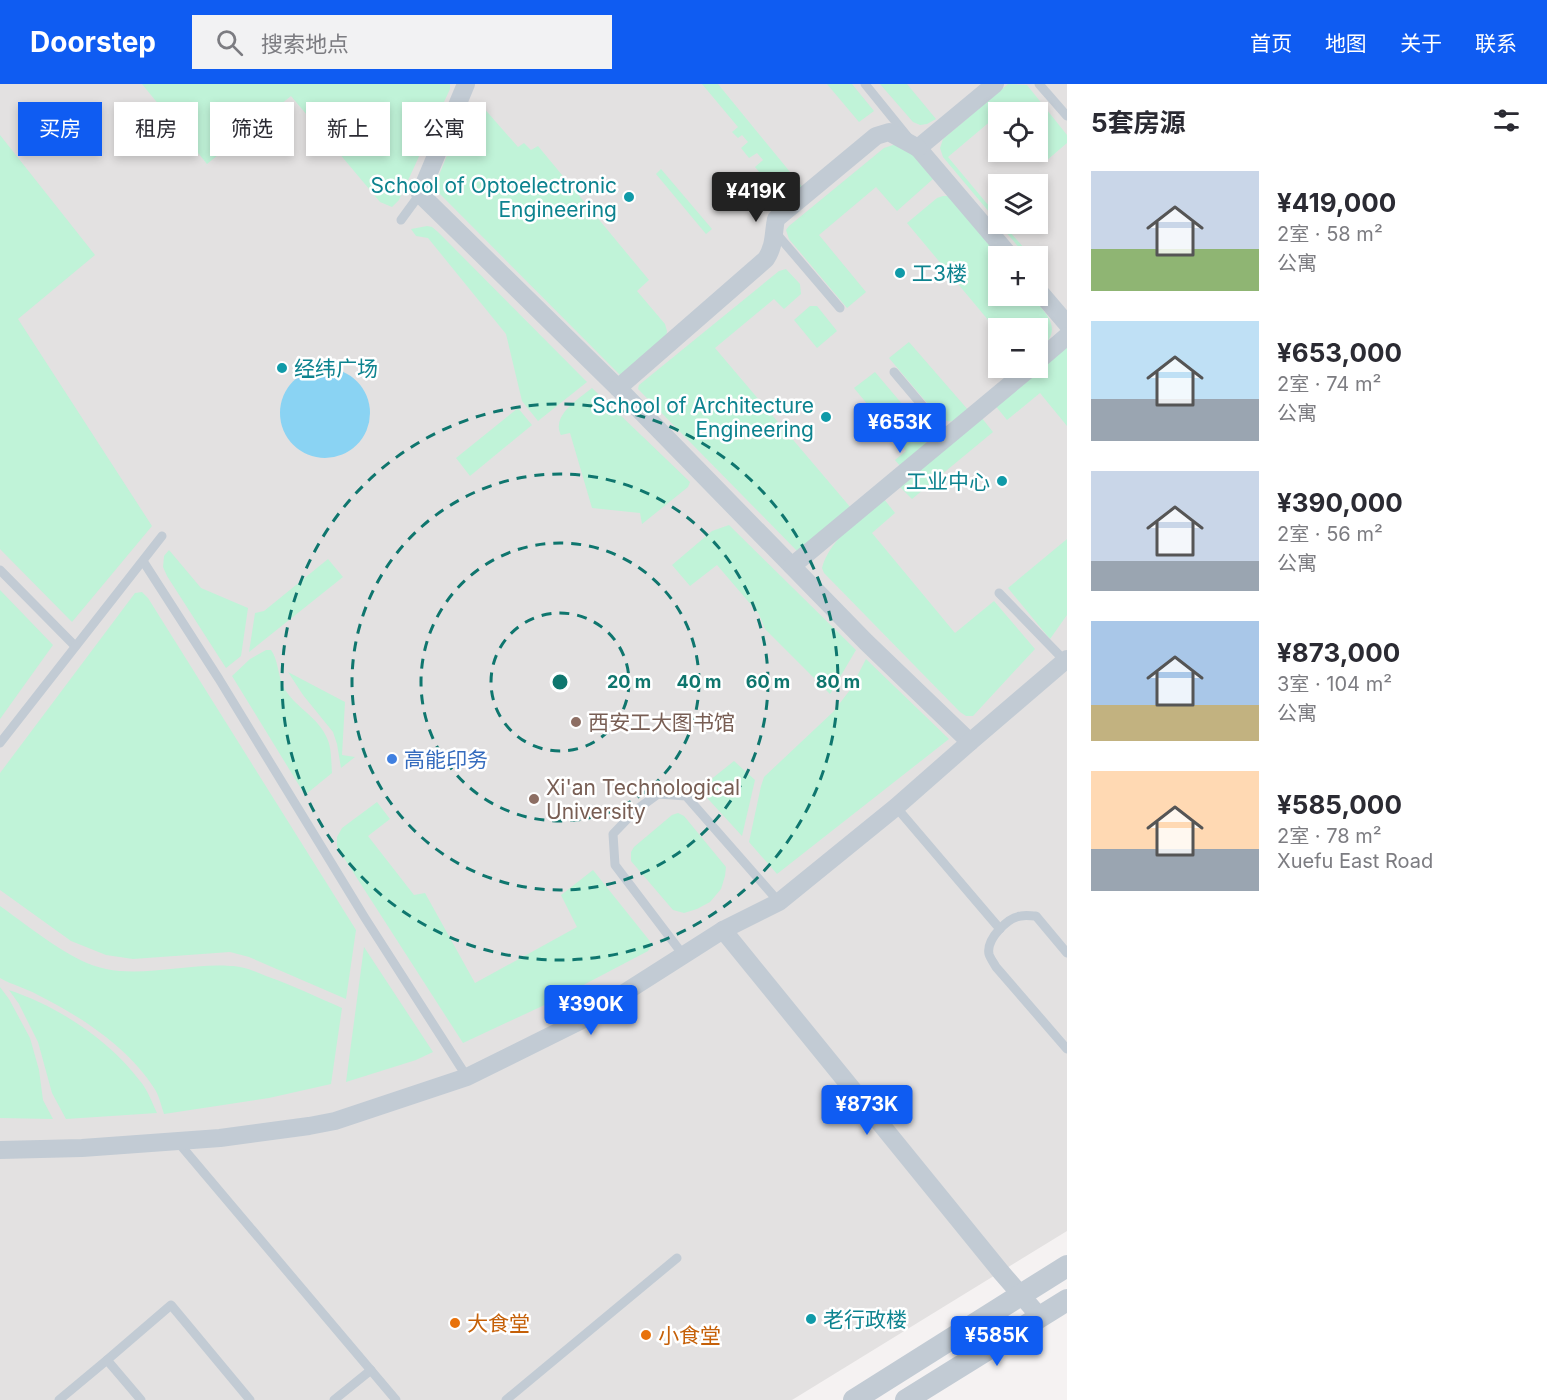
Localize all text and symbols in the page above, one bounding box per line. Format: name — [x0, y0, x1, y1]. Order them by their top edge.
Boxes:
search box — [192, 15, 612, 69]
text: Doorstep — [30, 25, 156, 59]
icon: search — [213, 26, 246, 59]
text: 搜索地点 — [261, 31, 349, 57]
text: 首页 — [1250, 31, 1292, 56]
text: 地图 — [1325, 31, 1367, 56]
text: 关于 — [1400, 31, 1442, 56]
text: 联系 — [1475, 31, 1517, 56]
chip: 买房 — [18, 102, 102, 156]
chip: 租房 — [114, 102, 198, 156]
chip: 筛选 — [210, 102, 294, 156]
chip: 新上 — [306, 102, 390, 156]
chip: 公寓 — [402, 102, 486, 156]
map controls — [988, 102, 1048, 378]
button: locate — [988, 102, 1048, 162]
icon: filters — [1490, 104, 1523, 137]
text: 5套房源 — [1091, 107, 1186, 138]
pin: ¥419K — [714, 172, 798, 223]
place label: School of Optoelectronic Engineering — [370, 173, 617, 222]
button: layers — [988, 174, 1048, 234]
text: ¥419K — [726, 179, 786, 203]
text: ¥419,000 — [1277, 187, 1396, 218]
marker: School of Optoelectronic Engineering — [622, 190, 636, 204]
icon: home — [1139, 195, 1211, 267]
text: 2室 · 58 m² — [1277, 222, 1383, 246]
button: + — [988, 246, 1048, 306]
text: 公寓 — [1277, 251, 1317, 275]
place label: 工3楼 — [912, 261, 967, 286]
marker: 工3楼 — [893, 266, 907, 280]
button: − — [988, 318, 1048, 378]
text: ¥653,000 — [1277, 337, 1402, 368]
icon: home — [1139, 345, 1211, 417]
place label: 经纬广场 — [294, 356, 378, 381]
marker: 经纬广场 — [275, 361, 289, 375]
text: 2室 · 74 m² — [1277, 372, 1381, 396]
place label: School of Architecture Engineering — [592, 393, 814, 442]
text: 公寓 — [1277, 401, 1317, 425]
pin: ¥653K — [858, 403, 942, 454]
marker: School of Architecture Engineering — [819, 410, 833, 424]
text: ¥653K — [868, 410, 932, 434]
place label: 工业中心 — [906, 469, 990, 494]
marker: 工业中心 — [995, 474, 1009, 488]
text: ¥390,000 — [1277, 487, 1403, 518]
icon: home — [1139, 495, 1211, 567]
text: 2室 · 56 m² — [1277, 522, 1383, 546]
text: 公寓 — [1277, 551, 1317, 575]
text: ¥873,000 — [1277, 637, 1400, 668]
icon: home — [1139, 645, 1211, 717]
text: 20 m — [607, 671, 651, 692]
text: 40 m — [677, 671, 722, 692]
text: 60 m — [746, 671, 790, 692]
text: 80 m — [816, 671, 860, 692]
centre of rings — [550, 672, 570, 692]
text: 3室 · 104 m² — [1277, 672, 1392, 696]
text: 公寓 — [1277, 701, 1317, 725]
place label: 西安工大图书馆 — [588, 710, 735, 735]
marker: 西安工大图书馆 — [569, 715, 583, 729]
place label: 高能印务 — [404, 747, 488, 772]
marker: 高能印务 — [385, 752, 399, 766]
place label: Xi'an Technological University — [546, 775, 740, 824]
text: ¥585,000 — [1277, 789, 1402, 820]
marker: Xi'an Technological University — [527, 792, 541, 806]
icon: home — [1139, 795, 1211, 867]
text: 2室 · 78 m² — [1277, 824, 1382, 848]
text: Xuefu East Road — [1277, 849, 1433, 873]
pin: ¥390K — [549, 985, 633, 1036]
text: ¥390K — [558, 992, 624, 1016]
pin: ¥873K — [825, 1085, 909, 1136]
text: ¥873K — [835, 1092, 899, 1116]
place label: 老行政楼 — [823, 1307, 907, 1332]
place label: 大食堂 — [467, 1311, 530, 1336]
marker: 老行政楼 — [804, 1312, 818, 1326]
marker: 大食堂 — [448, 1316, 462, 1330]
pin: ¥585K — [955, 1316, 1039, 1367]
place label: 小食堂 — [658, 1323, 721, 1348]
text: ¥585K — [965, 1323, 1029, 1347]
marker: 小食堂 — [639, 1328, 653, 1342]

